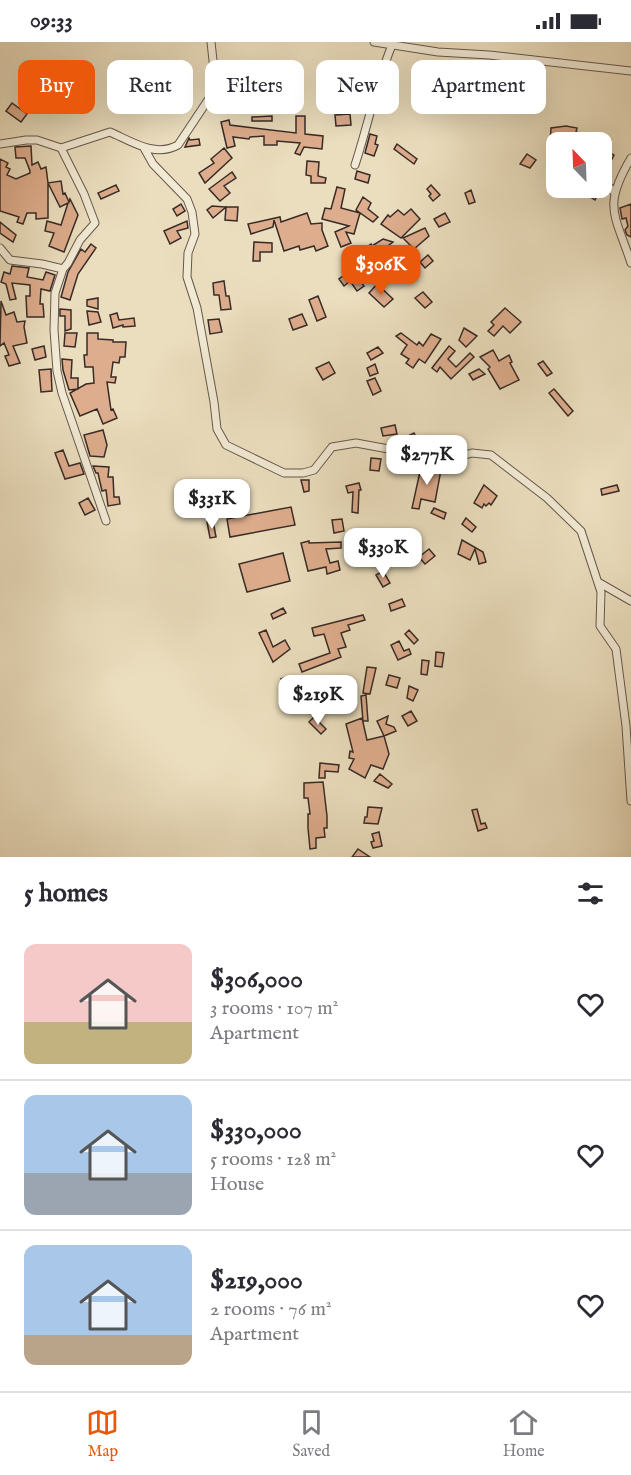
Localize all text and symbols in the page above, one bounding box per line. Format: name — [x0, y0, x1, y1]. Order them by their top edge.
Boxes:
text: 09:33 — [30, 7, 73, 35]
chip: Buy — [18, 60, 95, 114]
chip: Rent — [107, 60, 193, 114]
chip: Filters — [205, 60, 304, 114]
chip: New — [316, 60, 399, 114]
chip: Apartment — [411, 60, 546, 114]
north arrow — [546, 132, 612, 198]
map controls — [546, 132, 612, 198]
pin: $306K — [339, 245, 423, 296]
text: $306K — [355, 252, 407, 277]
pin: $277K — [385, 435, 469, 486]
text: $277K — [400, 442, 454, 467]
pin: $331K — [170, 479, 254, 530]
text: $331K — [188, 486, 236, 511]
pin: $330K — [341, 528, 425, 579]
text: $330K — [358, 535, 408, 560]
pin: $219K — [276, 675, 360, 726]
text: $219K — [292, 682, 344, 707]
text: 5 homes — [24, 877, 108, 910]
icon: filters — [574, 877, 607, 910]
text: $306,000 — [210, 963, 303, 996]
icon: home — [72, 968, 144, 1040]
icon: heart — [574, 988, 607, 1021]
text: 3 rooms · 107 m² — [210, 996, 338, 1021]
text: Apartment — [210, 1021, 299, 1046]
text: $330,000 — [210, 1114, 302, 1147]
icon: home — [72, 1119, 144, 1191]
icon: heart — [574, 1139, 607, 1172]
text: 5 rooms · 128 m² — [210, 1147, 336, 1172]
text: House — [210, 1172, 264, 1197]
text: $219,000 — [210, 1264, 303, 1297]
icon: home — [72, 1269, 144, 1341]
icon: heart — [574, 1289, 607, 1322]
text: 2 rooms · 76 m² — [210, 1297, 331, 1322]
text: Apartment — [210, 1322, 299, 1347]
tab: Map — [86, 1406, 119, 1462]
tab: Saved — [292, 1406, 330, 1462]
tab: Home — [503, 1406, 545, 1462]

